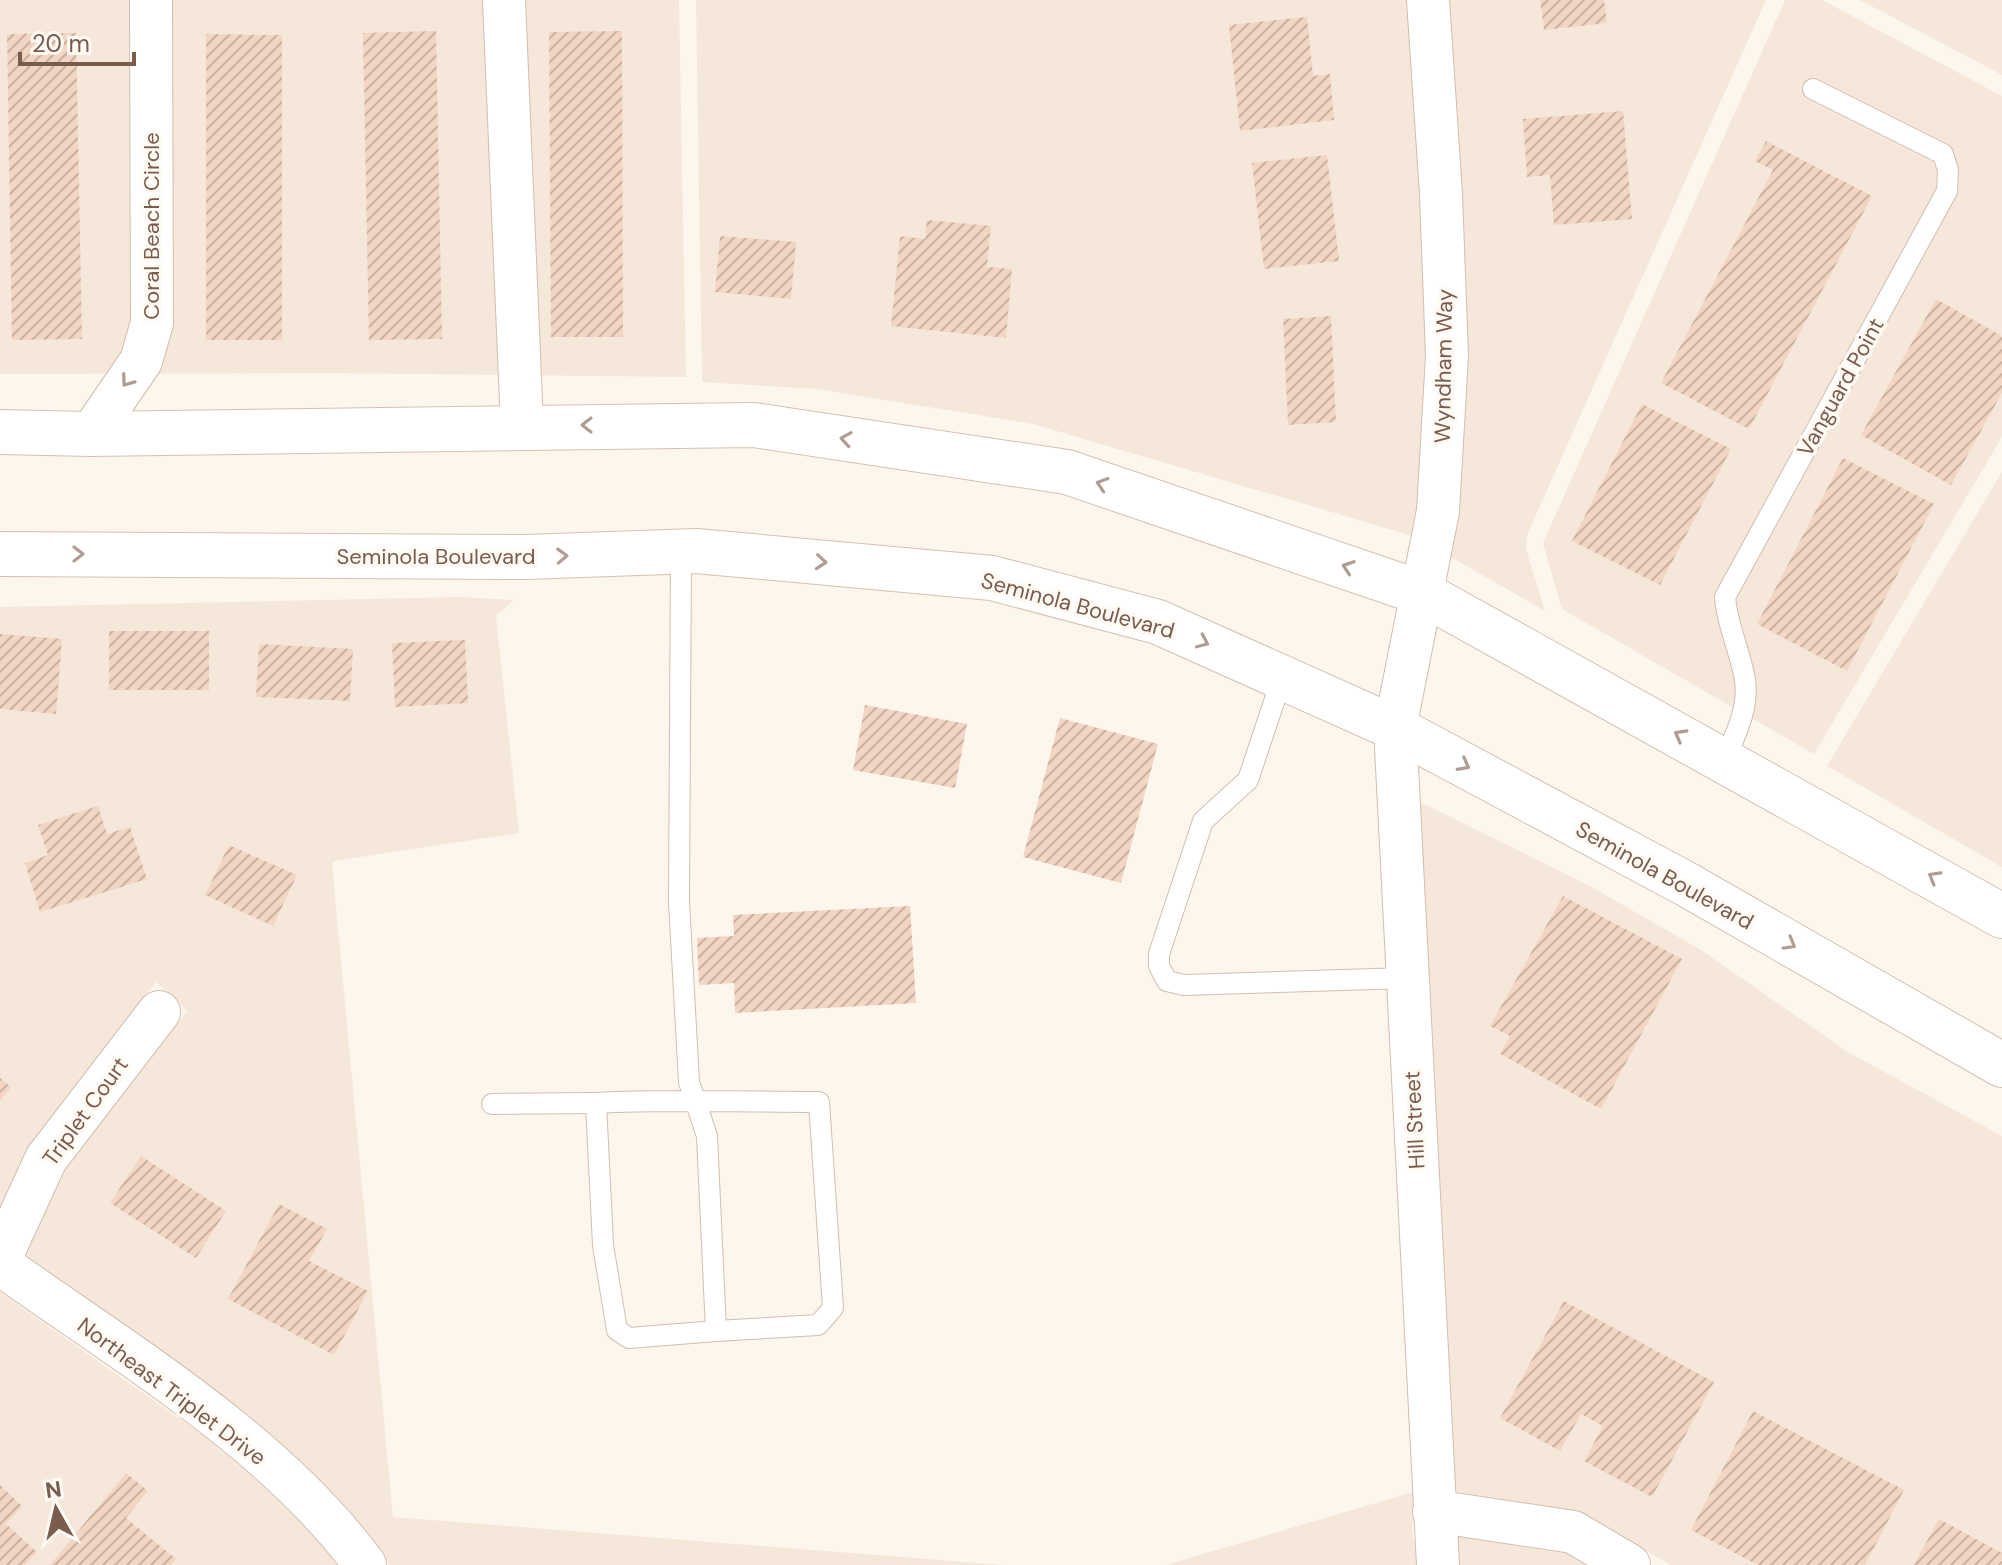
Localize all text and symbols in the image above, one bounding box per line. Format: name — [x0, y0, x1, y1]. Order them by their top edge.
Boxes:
scale bar — [20, 16, 134, 66]
text: 20 m — [32, 28, 90, 59]
street label: Coral Beach Circle — [137, 132, 166, 320]
street label: Wyndham Way — [1428, 289, 1459, 443]
street label: Vanguard Point — [1790, 313, 1890, 462]
one-way arrow — [122, 372, 136, 387]
one-way arrow — [580, 416, 593, 434]
one-way arrow — [839, 431, 853, 448]
one-way arrow — [1096, 477, 1110, 493]
street label: Seminola Boulevard — [337, 542, 535, 571]
one-way arrow — [72, 545, 85, 563]
one-way arrow — [556, 547, 569, 564]
one-way arrow — [815, 553, 828, 570]
one-way arrow — [1342, 561, 1356, 577]
street label: Seminola Boulevard — [978, 566, 1178, 645]
one-way arrow — [1194, 633, 1209, 649]
one-way arrow — [1674, 729, 1688, 744]
one-way arrow — [1455, 756, 1470, 771]
street label: Seminola Boulevard — [1571, 815, 1759, 936]
one-way arrow — [1928, 871, 1943, 887]
one-way arrow — [1781, 934, 1796, 950]
street label: Triplet Court — [36, 1051, 135, 1172]
street label: Hill Street — [1397, 1070, 1432, 1170]
street label: Northeast Triplet Drive — [72, 1311, 272, 1472]
north arrow — [16, 1469, 96, 1549]
text: N — [43, 1474, 63, 1505]

